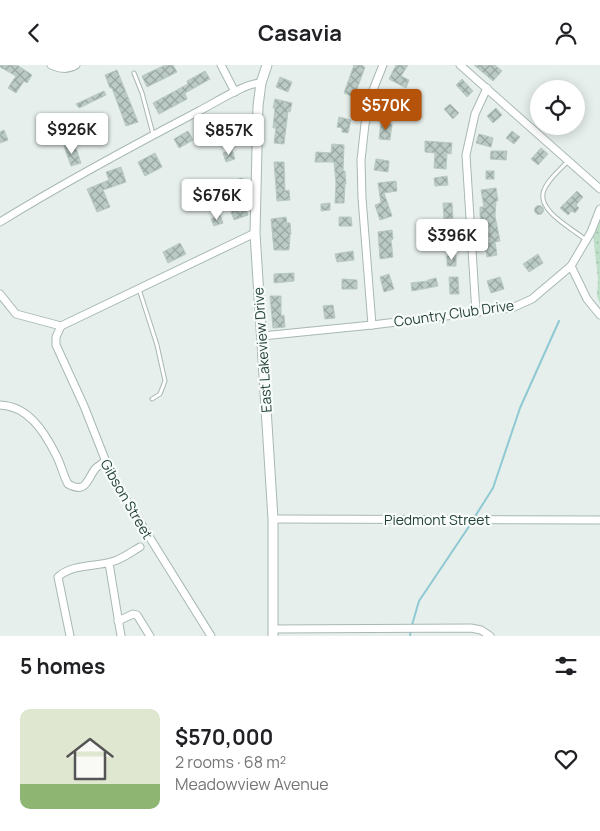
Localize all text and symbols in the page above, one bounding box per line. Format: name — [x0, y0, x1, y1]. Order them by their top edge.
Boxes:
text: Casavia — [258, 18, 342, 48]
icon: back — [20, 19, 48, 47]
icon: person — [552, 19, 580, 47]
map controls — [530, 80, 585, 135]
button: locate — [530, 80, 585, 135]
pin: $570K — [351, 88, 421, 131]
text: $570K — [362, 94, 410, 116]
pin: $926K — [37, 113, 107, 155]
pin: $857K — [194, 113, 264, 156]
text: $926K — [47, 118, 97, 140]
text: $857K — [205, 119, 253, 141]
pin: $676K — [182, 179, 252, 221]
text: $676K — [193, 184, 241, 206]
pin: $396K — [417, 219, 487, 261]
text: $396K — [427, 224, 477, 246]
street label: East Lakeview Drive — [248, 287, 276, 413]
street label: Country Club Drive — [393, 295, 515, 331]
street label: Gibson Street — [96, 456, 158, 543]
street label: Piedmont Street — [384, 510, 490, 529]
text: 5 homes — [20, 652, 105, 680]
icon: filters — [552, 652, 580, 680]
text: $570,000 — [175, 723, 273, 751]
icon: home — [60, 729, 120, 789]
icon: heart — [552, 745, 580, 773]
text: 2 rooms · 68 m² — [175, 751, 286, 773]
text: Meadowview Avenue — [175, 773, 329, 795]

